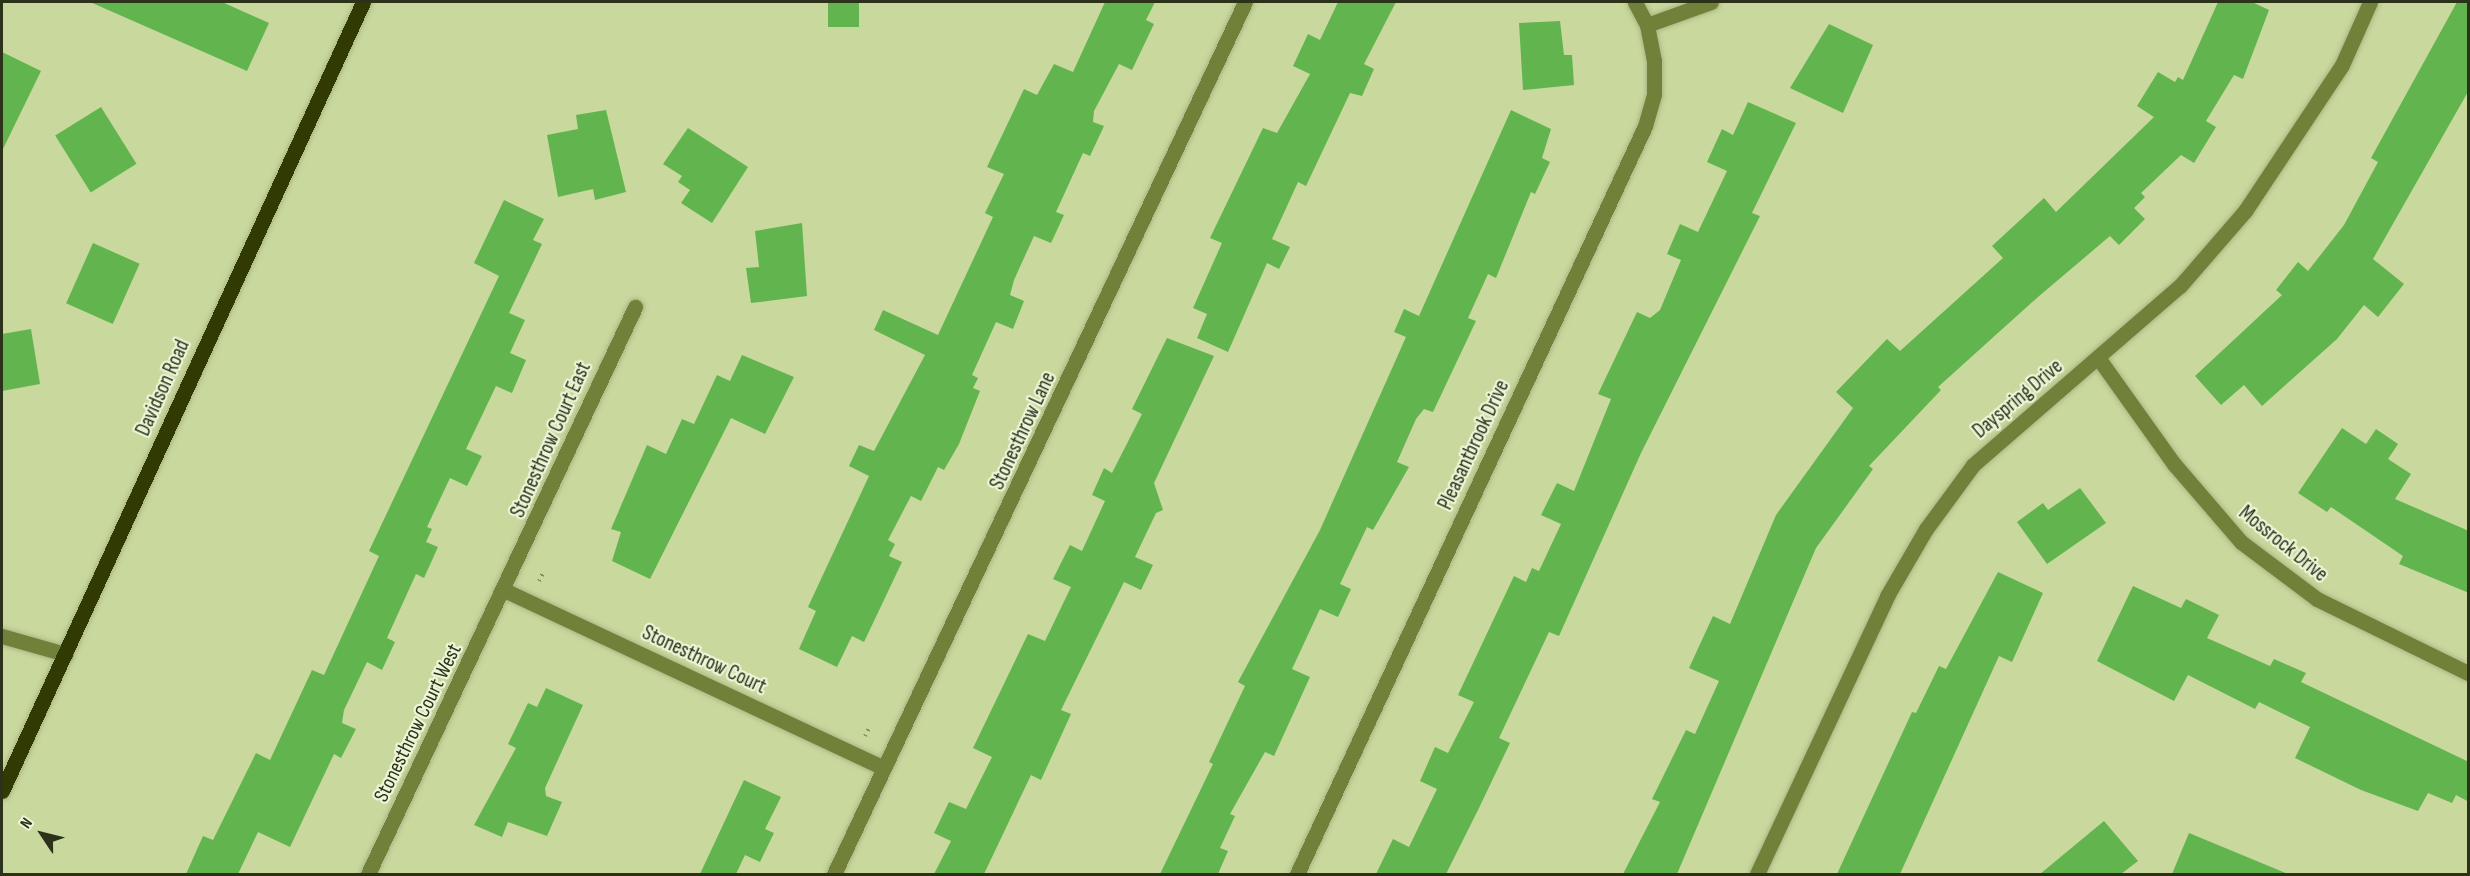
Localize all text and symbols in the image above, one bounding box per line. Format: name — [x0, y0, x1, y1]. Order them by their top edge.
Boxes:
street label: Davidson Road — [131, 336, 195, 440]
street label: Dayspring Drive — [1968, 354, 2068, 444]
street label: Stonesthrow Court East — [505, 358, 597, 522]
street label: Stonesthrow Lane — [985, 368, 1061, 494]
street label: Pleasantbrook Drive — [1433, 376, 1515, 514]
street label: Mossrock Drive — [2234, 501, 2332, 587]
street label: Stonesthrow Court — [638, 620, 770, 700]
street label: Stonesthrow Court West — [369, 640, 467, 806]
north arrow — [12, 804, 72, 864]
text: N — [17, 814, 37, 832]

